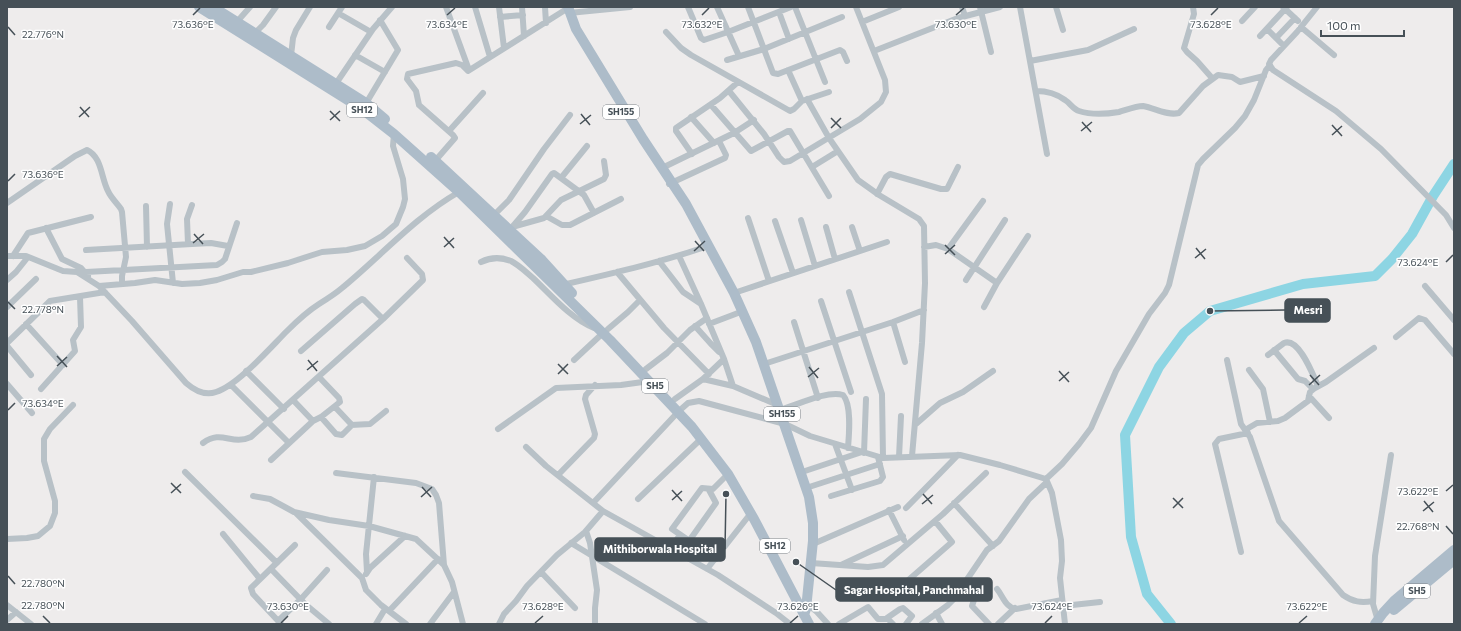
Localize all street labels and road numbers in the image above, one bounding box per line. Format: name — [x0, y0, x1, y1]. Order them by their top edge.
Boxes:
road number: SH12 — [347, 103, 377, 117]
road number: SH155 — [603, 105, 639, 119]
road number: SH5 — [642, 379, 668, 393]
road number: SH155 — [764, 407, 800, 421]
road number: SH12 — [760, 539, 790, 553]
road number: SH5 — [1404, 584, 1430, 598]

